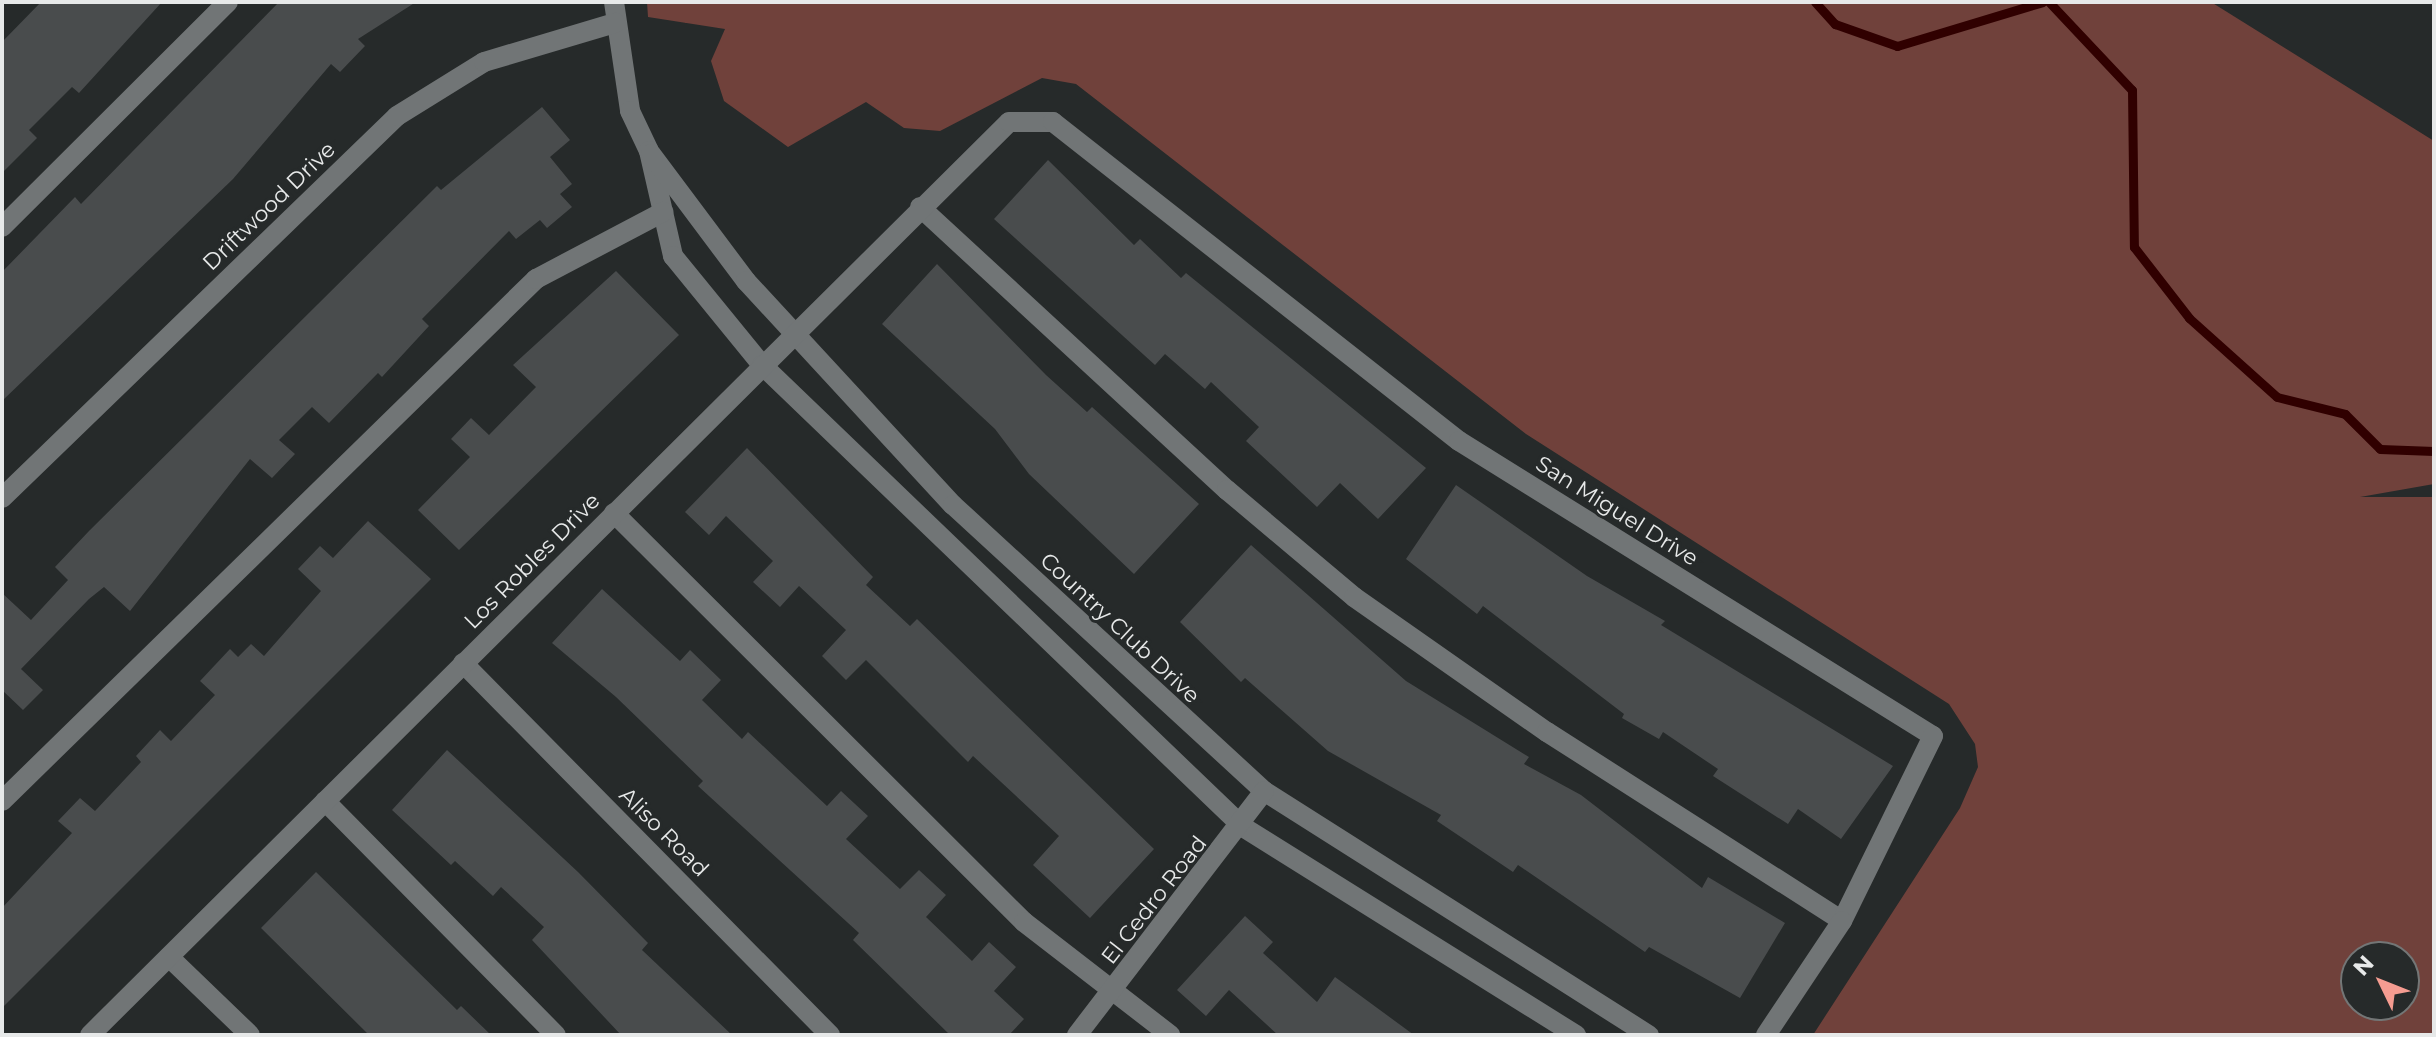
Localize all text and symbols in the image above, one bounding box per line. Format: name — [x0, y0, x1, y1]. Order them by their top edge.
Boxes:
street label: Driftwood Drive — [197, 136, 341, 276]
street label: San Miguel Drive — [1531, 450, 1703, 572]
street label: Los Robles Drive — [459, 488, 605, 634]
street label: Country Club Drive — [1035, 547, 1205, 709]
street label: Aliso Road — [614, 782, 714, 882]
street label: El Cedro Road — [1096, 831, 1212, 969]
north arrow — [2340, 941, 2420, 1021]
text: N — [2348, 950, 2379, 981]

